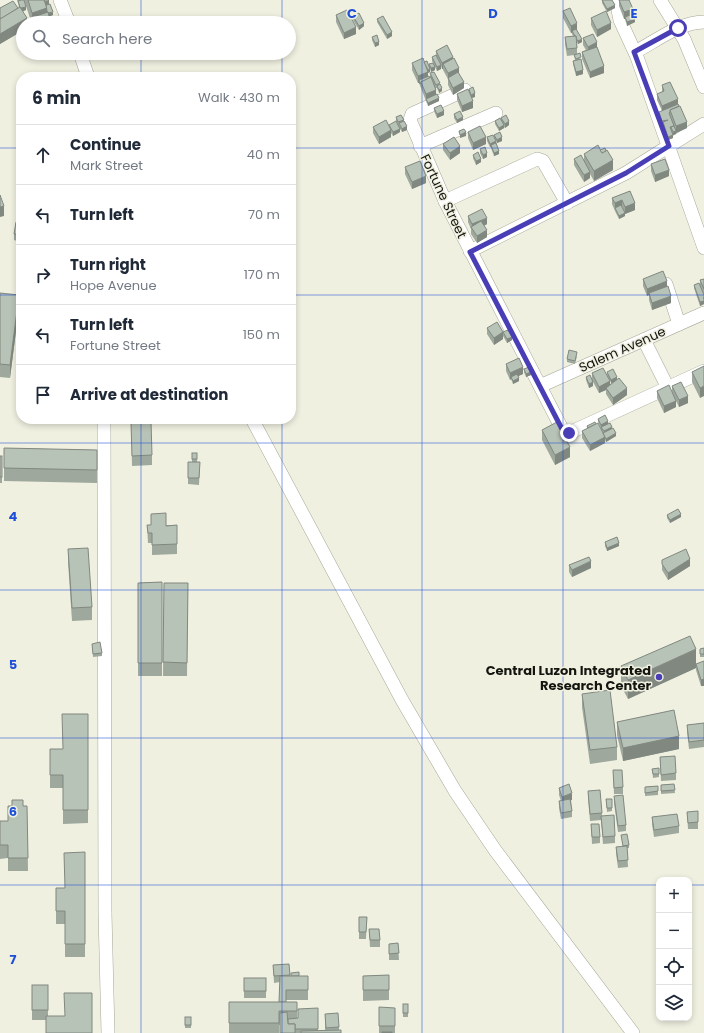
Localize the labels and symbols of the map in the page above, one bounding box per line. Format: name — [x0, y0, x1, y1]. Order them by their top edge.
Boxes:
text: C — [347, 4, 357, 23]
text: D — [488, 4, 498, 23]
text: E — [630, 4, 638, 23]
route start — [669, 19, 687, 37]
street label: Fortune Street — [416, 151, 471, 242]
street label: Salem Avenue — [576, 322, 669, 377]
route end — [560, 424, 578, 442]
text: 4 — [9, 507, 18, 526]
text: 5 — [9, 655, 17, 674]
place label: Central Luzon Integrated Research Center — [486, 661, 651, 695]
marker: Central Luzon Integrated Research Center — [654, 672, 664, 682]
text: 6 — [9, 802, 17, 821]
text: 7 — [10, 950, 17, 969]

